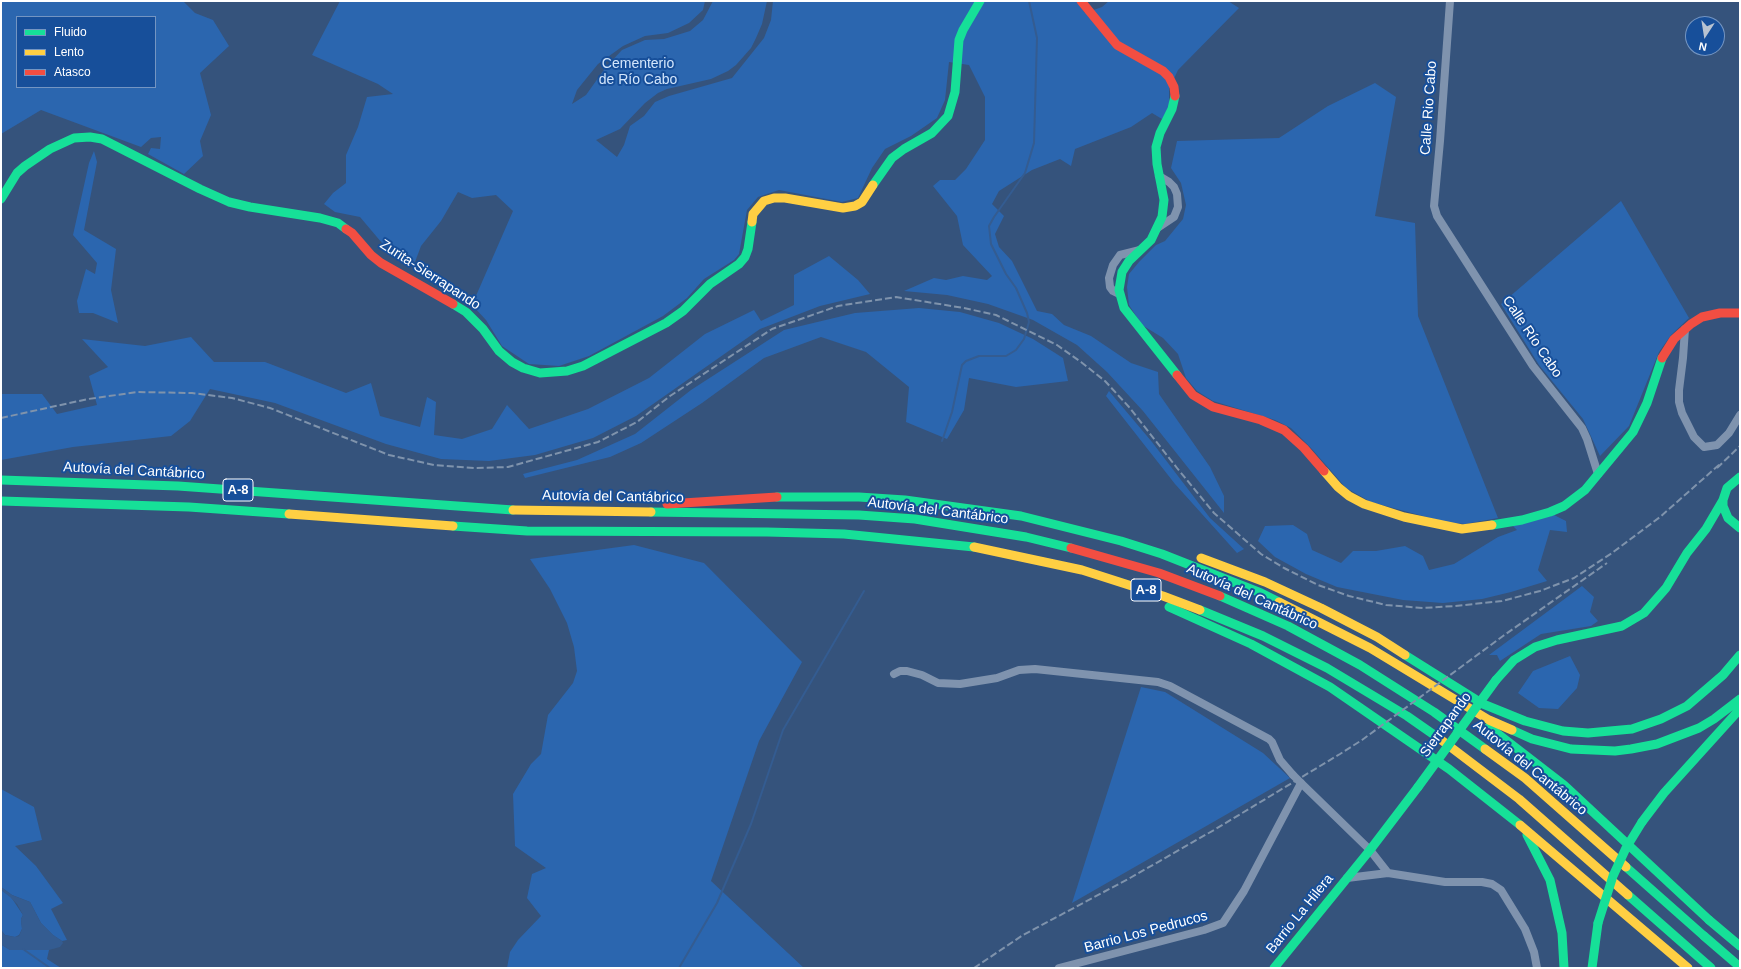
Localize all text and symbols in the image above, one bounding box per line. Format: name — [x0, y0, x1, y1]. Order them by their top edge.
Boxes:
legend — [16, 16, 156, 88]
north arrow — [1685, 16, 1725, 56]
text: Fluido — [54, 25, 87, 39]
text: N — [1698, 40, 1708, 53]
text: Lento — [54, 45, 84, 59]
park label: Cementerio de Río Cabo — [599, 56, 677, 88]
street label: Calle Rio Cabo — [1417, 60, 1441, 156]
text: Atasco — [54, 65, 91, 79]
street label: Zurita-Sierrapando — [376, 236, 484, 314]
street label: Calle Río Cabo — [1498, 293, 1566, 381]
street label: Autovía del Cantábrico — [63, 459, 205, 483]
road number: A-8 — [223, 479, 253, 501]
street label: Autovía del Cantábrico — [542, 487, 684, 507]
street label: Autovía del Cantábrico — [867, 494, 1009, 528]
street label: Autovía del Cantábrico — [1184, 561, 1320, 633]
road number: A-8 — [1131, 579, 1161, 601]
street label: Sierrapando — [1417, 689, 1475, 761]
street label: Autovía del Cantábrico — [1470, 717, 1590, 819]
street label: Barrio La Hilera — [1263, 871, 1337, 957]
street label: Barrio Los Pedrucos — [1083, 907, 1209, 957]

